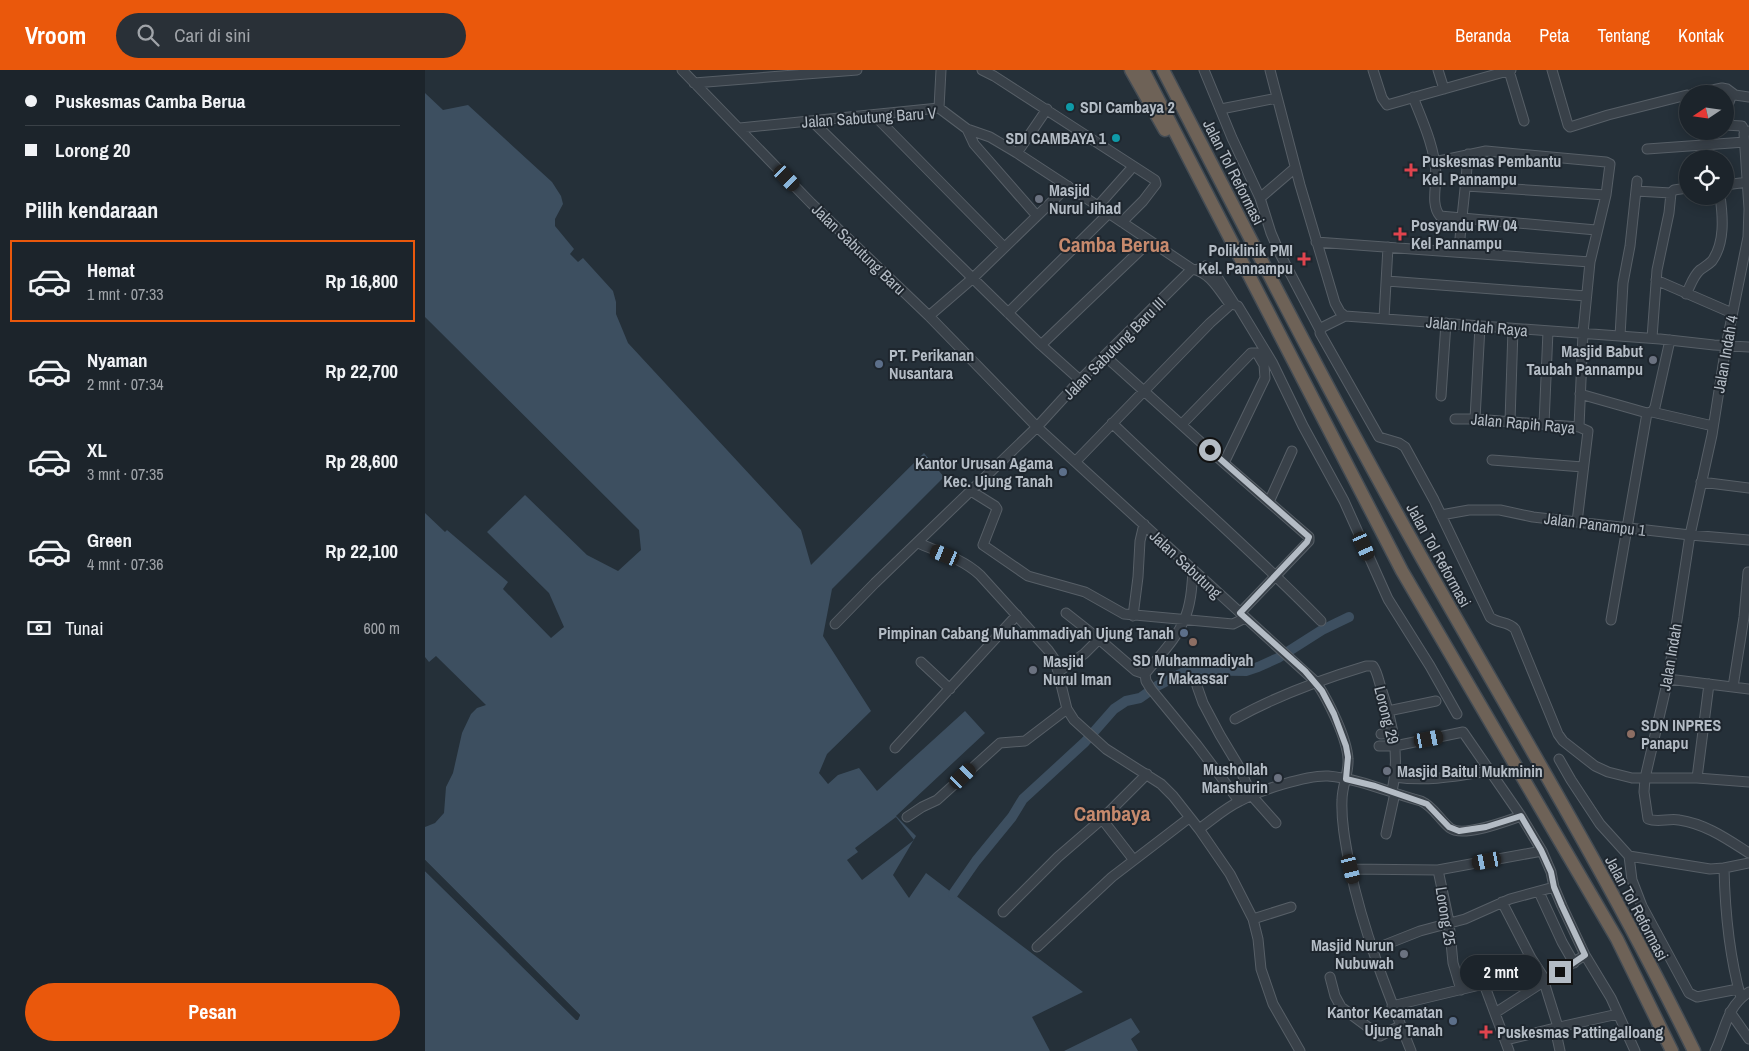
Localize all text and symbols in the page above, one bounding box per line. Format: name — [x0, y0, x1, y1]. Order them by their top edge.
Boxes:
search box — [116, 13, 466, 58]
text: Vroom — [25, 19, 86, 51]
icon: search — [134, 21, 162, 49]
text: Cari di sini — [174, 22, 250, 48]
text: Beranda — [1455, 23, 1511, 48]
text: Peta — [1539, 23, 1570, 48]
text: Tentang — [1598, 23, 1650, 48]
text: Kontak — [1678, 23, 1724, 48]
north arrow — [1679, 85, 1734, 140]
map controls — [1679, 85, 1734, 205]
text: Puskesmas Camba Berua — [55, 88, 246, 114]
place label: SDI Cambaya 2 — [1080, 96, 1175, 118]
street label: Jalan Sabutung Baru V — [801, 101, 937, 133]
marker: SDI Cambaya 2 — [1064, 101, 1076, 113]
street label: Jalan Tol Reformasi — [1198, 115, 1270, 229]
place label: SDI CAMBAYA 1 — [1005, 127, 1107, 149]
marker: SDI CAMBAYA 1 — [1110, 132, 1122, 144]
text: Lorong 20 — [55, 137, 130, 163]
place label: Puskesmas Pembantu Kel. Pannampu — [1422, 150, 1561, 190]
button: locate — [1679, 150, 1734, 205]
car — [771, 162, 802, 194]
marker: Puskesmas Pembantu Kel. Pannampu — [1404, 163, 1418, 177]
place label: Masjid Nurul Jihad — [1049, 179, 1121, 219]
marker: Masjid Nurul Jihad — [1033, 193, 1045, 205]
text: Pilih kendaraan — [25, 195, 158, 225]
street label: Jalan Sabutung Baru — [807, 199, 911, 299]
place label: Posyandu RW 04 Kel Pannampu — [1411, 214, 1518, 254]
marker: Posyandu RW 04 Kel Pannampu — [1393, 227, 1407, 241]
district label: Camba Berua — [1058, 230, 1170, 259]
place label: Poliklinik PMI Kel. Pannampu — [1198, 239, 1293, 279]
marker: Poliklinik PMI Kel. Pannampu — [1297, 252, 1311, 266]
text: Hemat — [87, 257, 135, 283]
icon: car — [27, 259, 72, 304]
text: Rp 16,800 — [325, 268, 398, 294]
text: 1 mnt · 07:33 — [87, 283, 164, 305]
street label: Jalan Sabutung Baru III — [1058, 292, 1170, 404]
street label: Jalan Indah Raya — [1425, 311, 1530, 341]
street label: Jalan Indah 4 — [1707, 313, 1743, 395]
place label: Masjid Babut Taubah Pannampu — [1527, 340, 1644, 380]
place label: PT. Perikanan Nusantara — [889, 344, 974, 384]
text: Nyaman — [87, 347, 148, 373]
icon: car — [27, 349, 72, 394]
marker: Masjid Babut Taubah Pannampu — [1647, 354, 1659, 366]
text: Rp 22,700 — [325, 358, 398, 384]
marker: PT. Perikanan Nusantara — [873, 358, 885, 370]
text: 2 mnt · 07:34 — [87, 373, 164, 395]
street label: Jalan Rapih Raya — [1470, 407, 1577, 439]
text: XL — [87, 437, 107, 463]
icon: car — [27, 439, 72, 484]
route start — [1199, 439, 1221, 461]
text: Rp 28,600 — [325, 448, 398, 474]
place label: Kantor Urusan Agama Kec. Ujung Tanah — [915, 452, 1054, 492]
text: 3 mnt · 07:35 — [87, 463, 164, 485]
marker: Kantor Urusan Agama Kec. Ujung Tanah — [1057, 466, 1069, 478]
street label: Jalan Tol Reformasi — [1401, 499, 1477, 611]
street label: Jalan Panampu 1 — [1543, 507, 1648, 541]
street label: Jalan Sabutung — [1145, 525, 1227, 604]
text: Green — [87, 527, 132, 553]
icon: car — [27, 529, 72, 574]
car — [1351, 529, 1376, 563]
text: Rp 22,100 — [325, 538, 398, 564]
car — [928, 542, 961, 568]
text: 4 mnt · 07:36 — [87, 553, 164, 575]
icon: cash — [25, 614, 53, 642]
text: Tunai — [65, 615, 104, 641]
text: 600 m — [364, 617, 400, 639]
place label: Pimpinan Cabang Muhammadiyah Ujung Tanah — [878, 622, 1174, 644]
street label: Jalan Indah — [1653, 622, 1687, 692]
marker: Pimpinan Cabang Muhammadiyah Ujung Tanah — [1178, 627, 1190, 639]
marker: SD Muhammadiyah 7 Makassar — [1187, 636, 1199, 648]
place label: SD Muhammadiyah 7 Makassar — [1132, 649, 1254, 689]
place label: Masjid Nurul Iman — [1043, 650, 1112, 690]
marker: Masjid Nurul Iman — [1027, 664, 1039, 676]
street label: Lorong 29 — [1369, 684, 1405, 746]
place label: SDN INPRES Panapu — [1641, 714, 1721, 754]
marker: SDN INPRES Panapu — [1625, 728, 1637, 740]
car — [1412, 729, 1445, 749]
place label: Mushollah Manshurin — [1202, 758, 1268, 798]
car — [946, 760, 979, 792]
place label: Masjid Baitul Mukminin — [1397, 760, 1543, 782]
marker: Masjid Baitul Mukminin — [1381, 765, 1393, 777]
marker: Mushollah Manshurin — [1272, 772, 1284, 784]
district label: Cambaya — [1074, 799, 1151, 828]
car — [1470, 851, 1503, 871]
street label: Jalan Tol Reformasi — [1600, 852, 1674, 964]
car — [1340, 853, 1361, 885]
street label: Lorong 25 — [1431, 885, 1461, 947]
place label: Masjid Nurun Nubuwah — [1311, 934, 1394, 974]
marker: Masjid Nurun Nubuwah — [1398, 948, 1410, 960]
callout: 2 mnt — [1460, 954, 1543, 990]
text: 2 mnt — [1484, 961, 1519, 983]
route end — [1549, 961, 1571, 983]
button: Pesan — [25, 983, 400, 1041]
place label: Kantor Kecamatan Ujung Tanah — [1327, 1001, 1443, 1041]
marker: Kantor Kecamatan Ujung Tanah — [1447, 1015, 1459, 1027]
place label: Puskesmas Pattingalloang — [1497, 1021, 1663, 1043]
marker: Puskesmas Pattingalloang — [1479, 1025, 1493, 1039]

